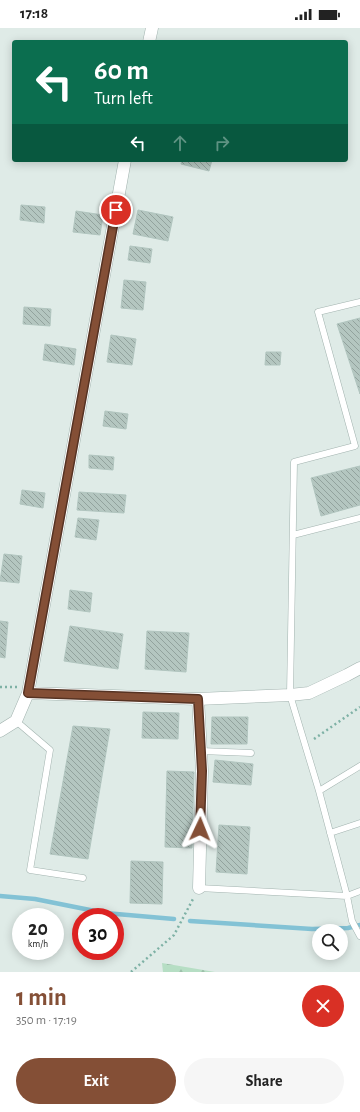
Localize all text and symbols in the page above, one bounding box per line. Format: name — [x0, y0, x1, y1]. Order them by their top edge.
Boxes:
text: 17:18 — [20, 6, 48, 21]
icon: left — [28, 56, 80, 108]
text: 60 m — [94, 57, 149, 85]
text: Turn left — [94, 90, 153, 108]
icon: left — [127, 132, 149, 154]
icon: ahead — [169, 132, 191, 154]
icon: right — [211, 132, 233, 154]
pin — [99, 193, 133, 227]
icon: arrive — [105, 199, 127, 221]
position arrow — [179, 808, 221, 850]
speed limit sign: 30 — [72, 908, 124, 960]
text: 20 — [28, 919, 48, 939]
map controls — [312, 924, 348, 960]
button: search — [312, 924, 348, 960]
text: km/h — [28, 939, 48, 949]
button: close — [302, 985, 344, 1027]
text: 1 min — [16, 986, 67, 1010]
text: 350 m · 17:19 — [16, 1014, 77, 1027]
button: Exit — [16, 1058, 176, 1104]
button: Share — [184, 1058, 344, 1104]

